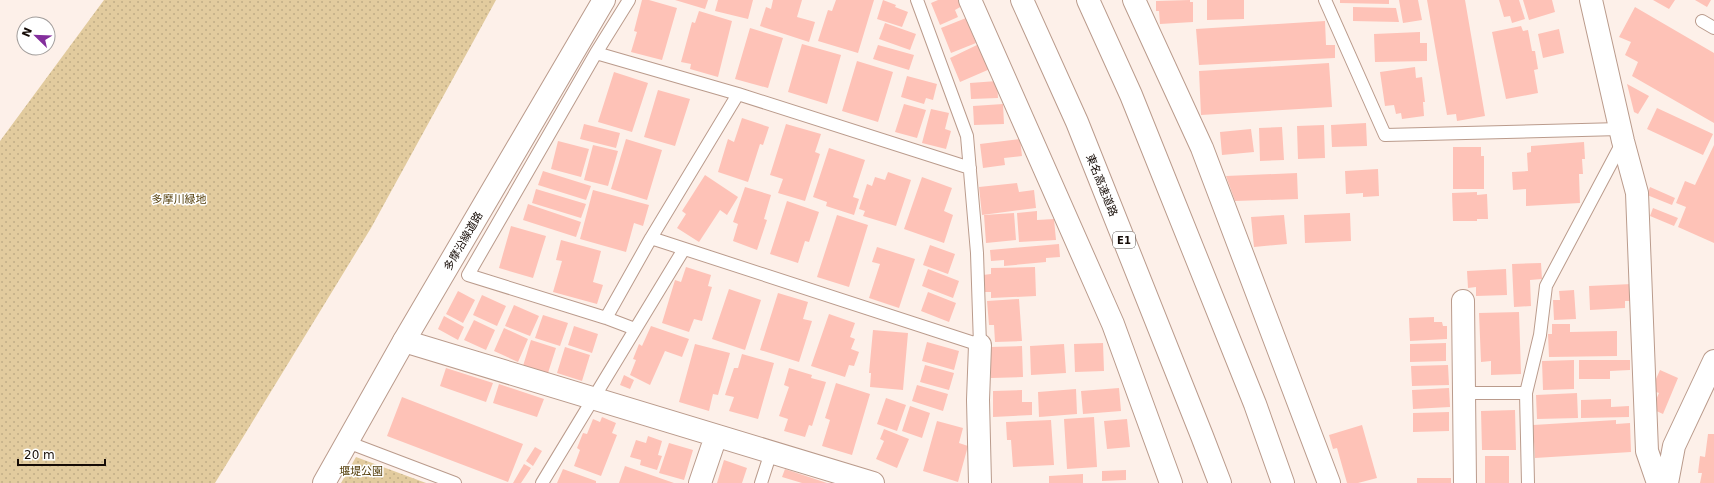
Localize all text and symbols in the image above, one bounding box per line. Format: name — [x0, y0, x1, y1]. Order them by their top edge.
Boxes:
north arrow — [16, 16, 56, 56]
text: N — [19, 26, 35, 39]
street label: 東名高速道路 — [1083, 152, 1120, 218]
park label: 多摩川緑地 — [152, 193, 207, 206]
street label: 多摩沿線道路 — [441, 209, 486, 273]
road number: E1 — [1113, 232, 1135, 248]
scale bar — [18, 441, 105, 467]
text: 20 m — [24, 448, 55, 462]
park label: 堰堤公園 — [339, 465, 383, 478]

